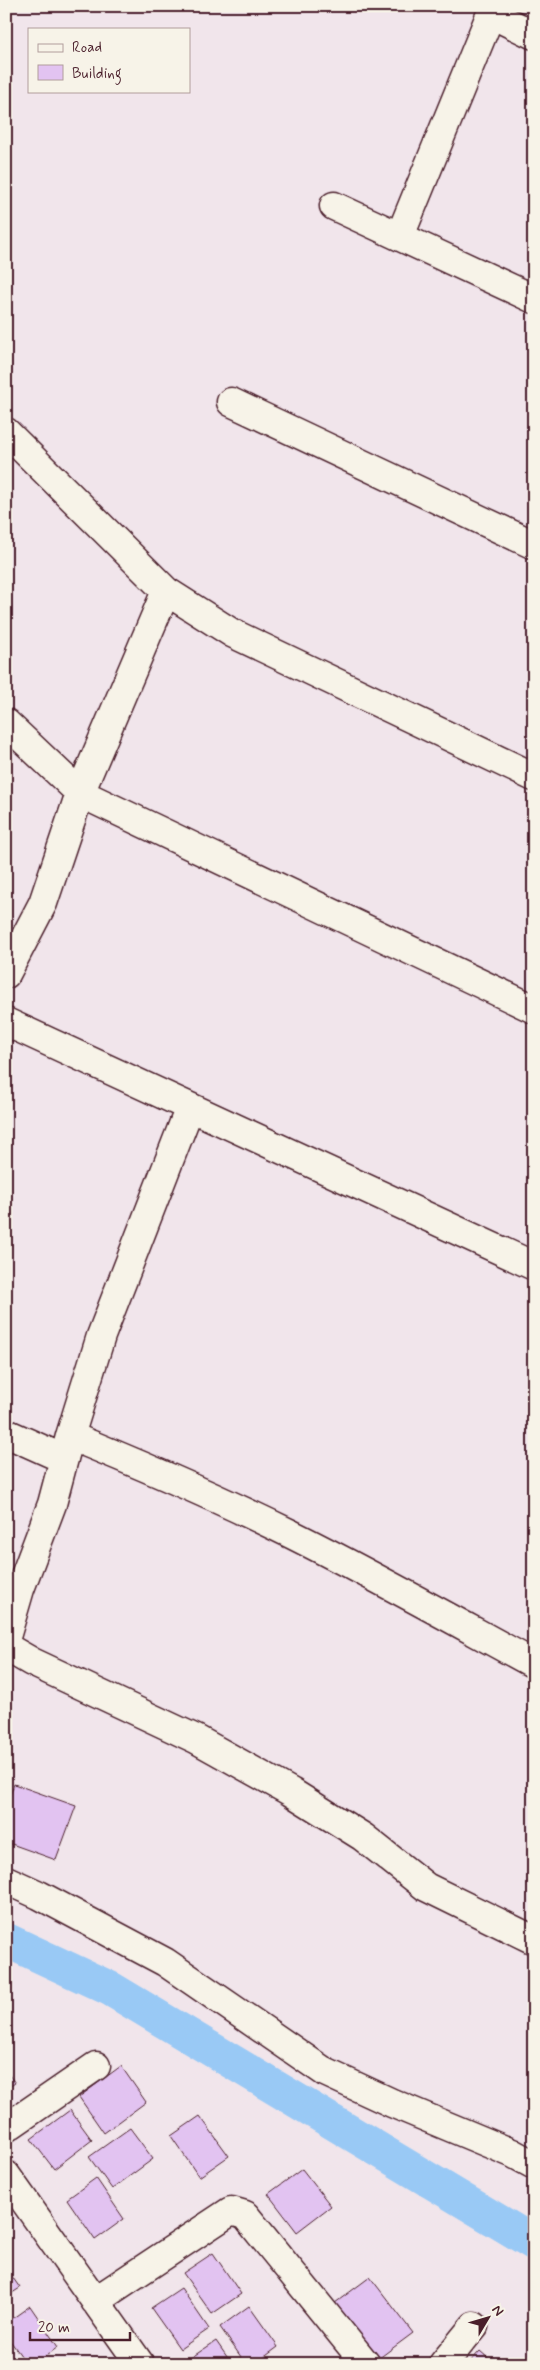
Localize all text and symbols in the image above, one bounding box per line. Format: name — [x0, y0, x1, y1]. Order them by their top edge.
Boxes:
legend — [28, 28, 190, 92]
text: Road — [72, 38, 102, 58]
text: Building — [72, 64, 122, 85]
north arrow — [462, 2292, 512, 2342]
text: N — [487, 2301, 507, 2320]
scale bar — [30, 2310, 130, 2342]
text: 20 m — [38, 2318, 70, 2338]

